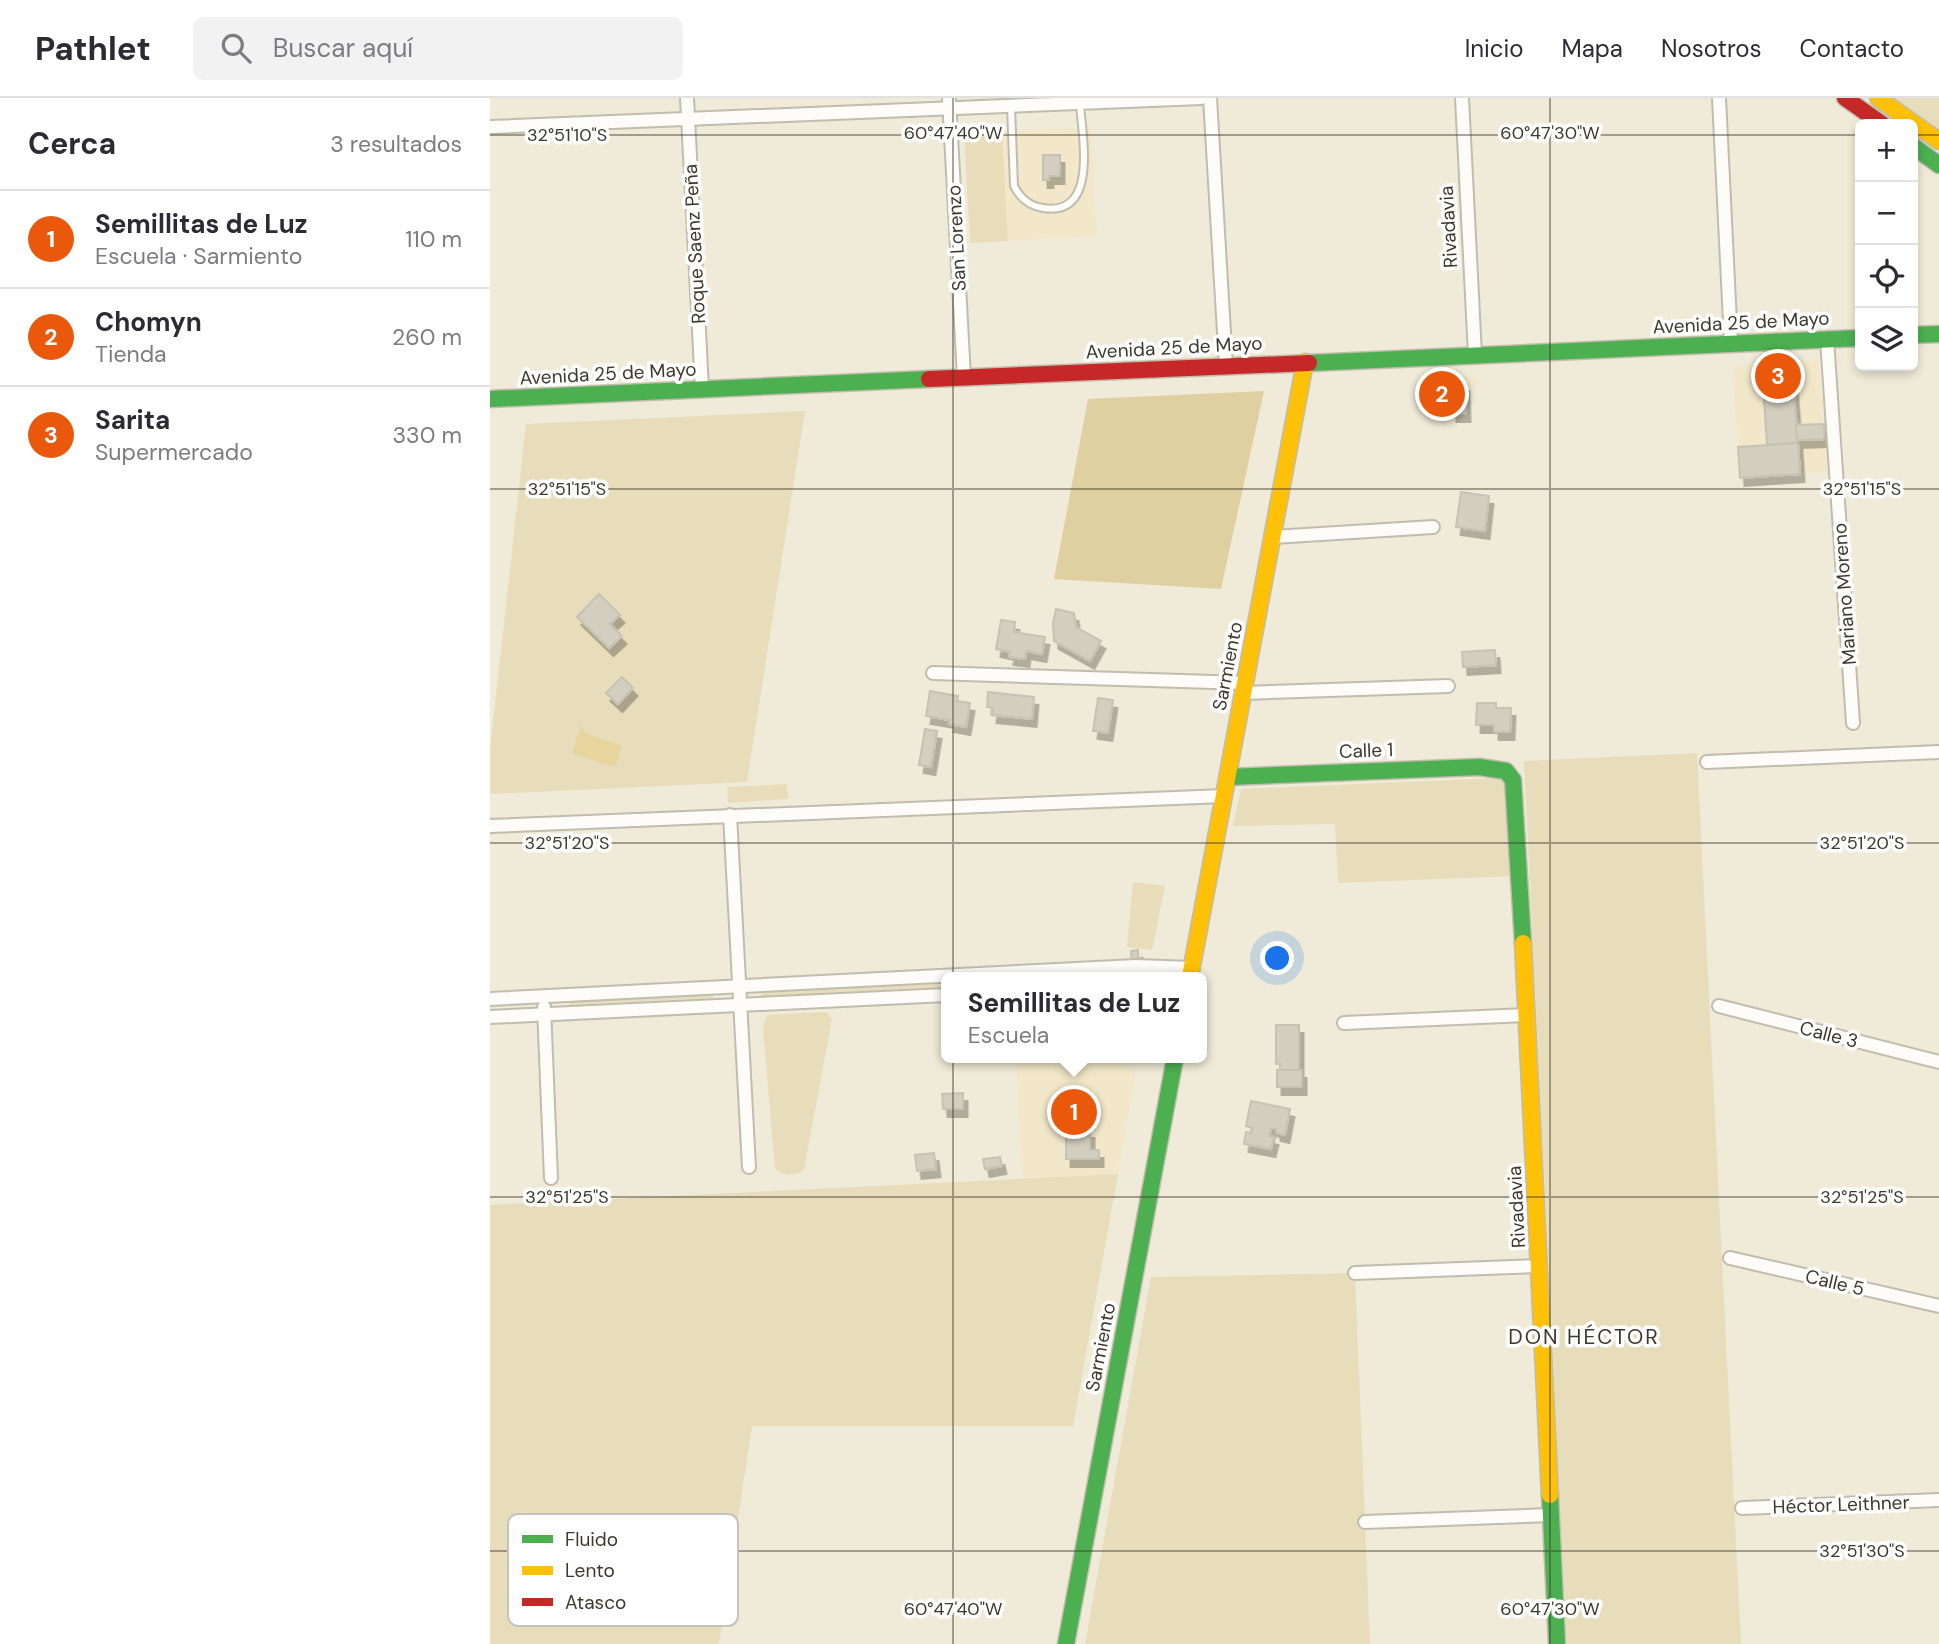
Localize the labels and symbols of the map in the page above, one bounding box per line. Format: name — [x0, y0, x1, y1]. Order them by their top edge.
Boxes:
text: 60°47'40"W — [904, 121, 1002, 145]
text: 60°47'30"W — [1500, 121, 1600, 145]
text: 32°51'10"S — [527, 123, 607, 147]
street label: Roque Saenz Peña — [678, 163, 711, 324]
street label: San Lorenzo — [941, 184, 972, 292]
street label: Rivadavia — [1434, 185, 1463, 269]
street label: Avenida 25 de Mayo — [1652, 305, 1830, 340]
street label: Avenida 25 de Mayo — [1085, 330, 1263, 365]
pin: 3 — [1755, 350, 1801, 402]
street label: Avenida 25 de Mayo — [519, 356, 697, 391]
pin: 2 — [1419, 368, 1465, 420]
text: 32°51'15"S — [528, 477, 606, 501]
text: 32°51'15"S — [1823, 477, 1901, 501]
street label: Mariano Moreno — [1827, 522, 1862, 666]
street label: Sarmiento — [1207, 620, 1248, 713]
street label: Calle 1 — [1338, 737, 1394, 764]
text: 32°51'20"S — [525, 831, 609, 855]
text: 32°51'20"S — [1820, 831, 1904, 855]
your location — [1260, 941, 1294, 975]
street label: Calle 3 — [1797, 1015, 1861, 1054]
pin: 1 — [1051, 1086, 1097, 1138]
street label: Rivadavia — [1502, 1165, 1531, 1249]
text: 32°51'25"S — [525, 1185, 609, 1209]
text: 32°51'25"S — [1820, 1185, 1904, 1209]
street label: Calle 5 — [1803, 1264, 1867, 1301]
street label: Sarmiento — [1080, 1301, 1121, 1394]
district label: DON HÉCTOR — [1508, 1323, 1660, 1351]
street label: Héctor Leithner — [1772, 1490, 1910, 1519]
legend — [508, 1514, 738, 1626]
text: Fluido — [565, 1527, 618, 1552]
text: 32°51'30"S — [1819, 1539, 1905, 1563]
text: Lento — [565, 1558, 615, 1583]
text: Atasco — [565, 1590, 626, 1615]
text: 60°47'40"W — [904, 1597, 1002, 1621]
text: 60°47'30"W — [1500, 1597, 1600, 1621]

